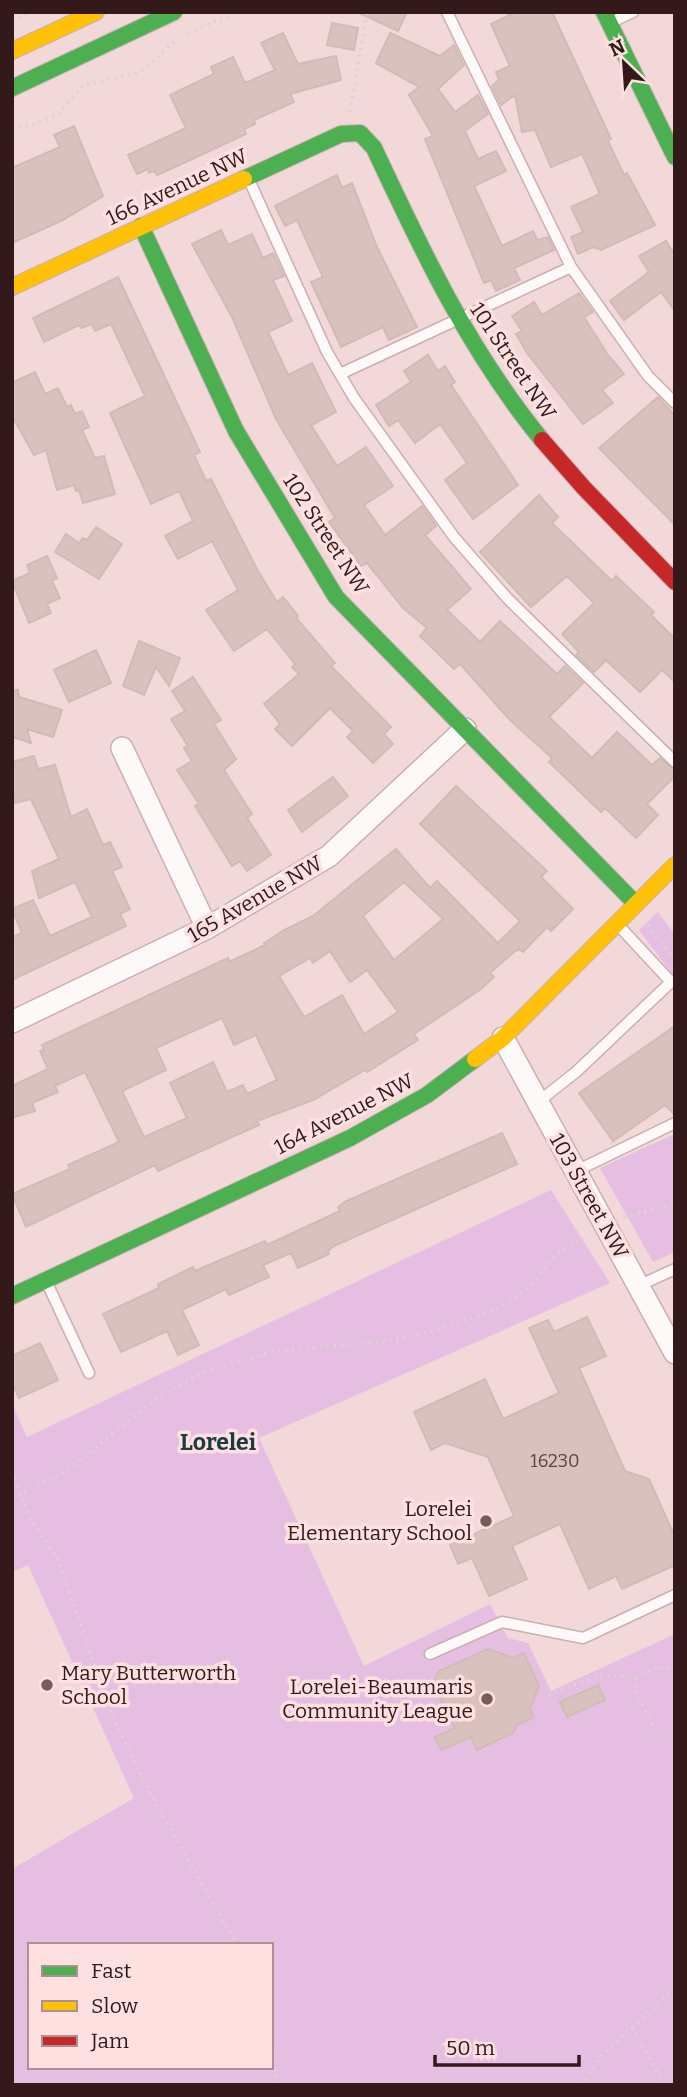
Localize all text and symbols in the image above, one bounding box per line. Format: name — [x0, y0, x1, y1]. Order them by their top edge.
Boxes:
north arrow — [589, 28, 659, 98]
text: N — [606, 34, 629, 62]
street label: 166 Avenue NW — [102, 143, 252, 231]
street label: 101 Street NW — [464, 297, 562, 425]
street label: 102 Street NW — [277, 469, 375, 600]
street label: 165 Avenue NW — [183, 850, 328, 948]
street label: 164 Avenue NW — [270, 1067, 419, 1160]
street label: 103 Street NW — [544, 1129, 634, 1264]
district label: Lorelei — [180, 1428, 256, 1456]
house number: 16230 — [530, 1450, 580, 1472]
place label: Lorelei Elementary School — [287, 1496, 472, 1546]
marker: Lorelei Elementary School — [478, 1513, 494, 1529]
place label: Mary Butterworth School — [61, 1660, 236, 1710]
place label: Lorelei-Beaumaris Community League — [282, 1674, 473, 1724]
marker: Mary Butterworth School — [39, 1677, 55, 1693]
marker: Lorelei-Beaumaris Community League — [479, 1691, 495, 1707]
legend — [28, 1943, 273, 2069]
text: Fast — [91, 1958, 132, 1984]
text: Slow — [91, 1993, 138, 2019]
scale bar — [435, 2024, 578, 2068]
text: Jam — [90, 2028, 129, 2054]
text: 50 m — [446, 2035, 495, 2061]

